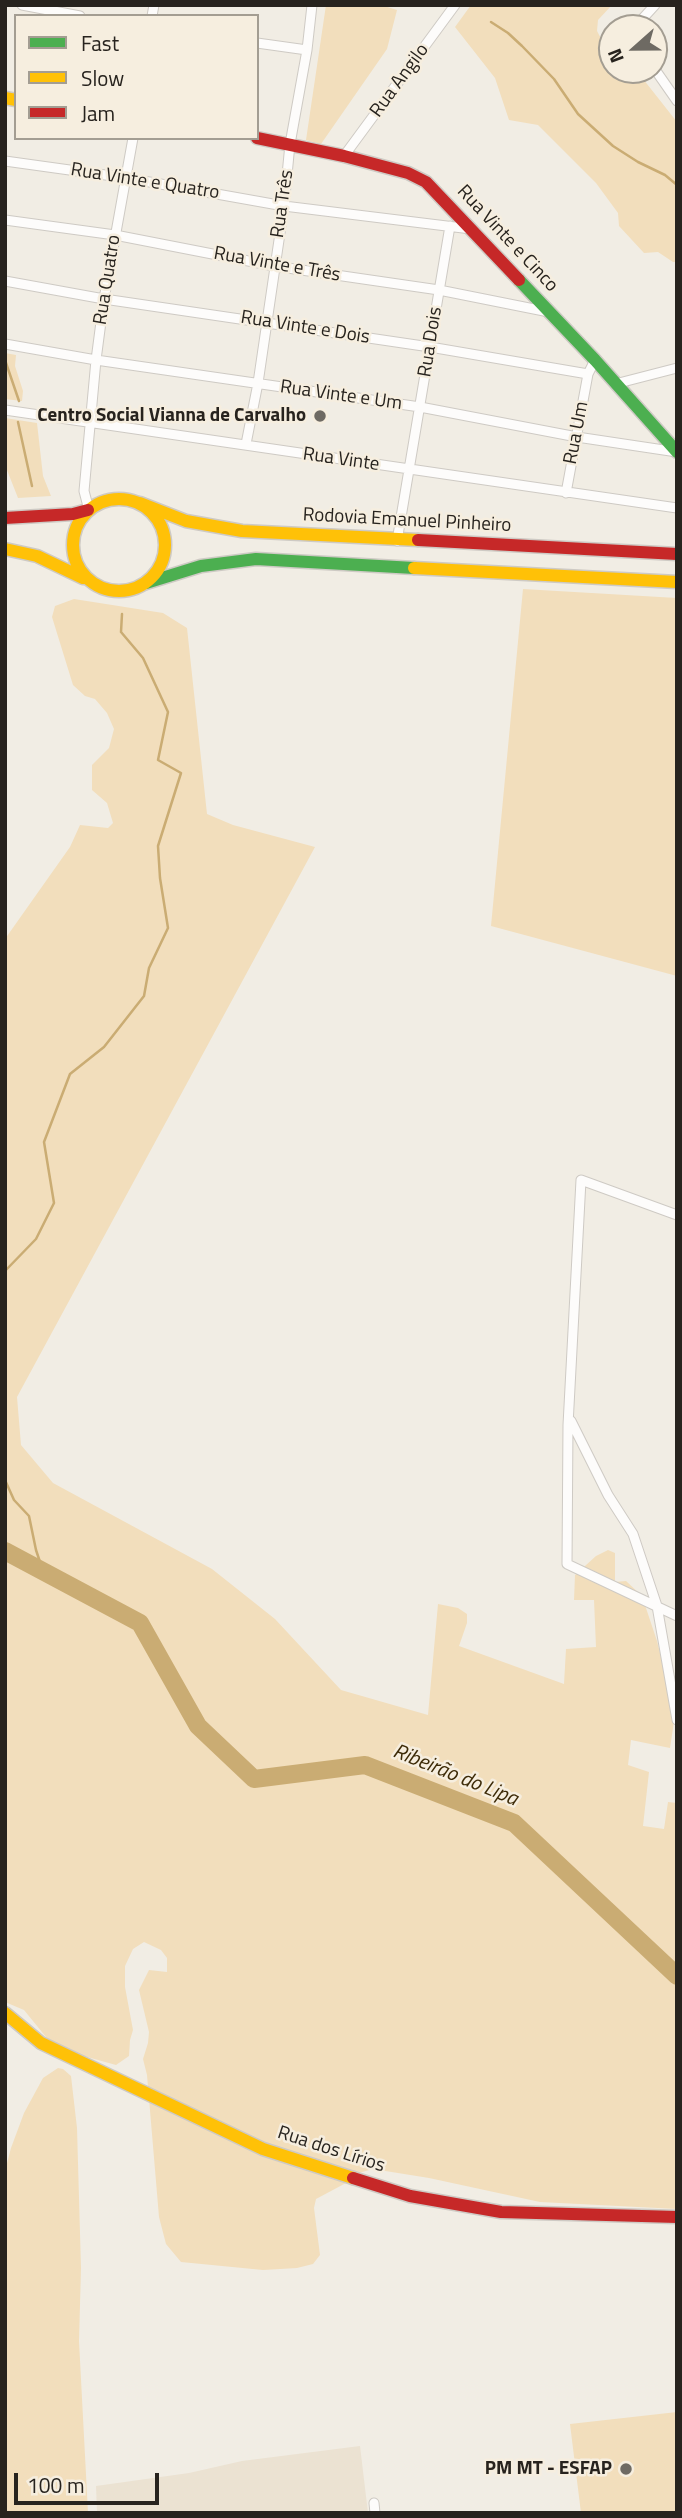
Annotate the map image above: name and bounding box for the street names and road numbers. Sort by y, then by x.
street label: Rua Angilo [366,40,434,122]
street label: Rua Vinte e Quatro [69,159,221,205]
street label: Rua Três [267,168,299,240]
street label: Rua Vinte e Cinco [452,181,562,297]
street label: Rua Quatro [90,233,126,327]
street label: Rua Vinte e Três [212,243,342,287]
street label: Rua Dois [414,305,448,379]
street label: Rua Vinte e Dois [239,307,371,349]
street label: Rua Vinte e Um [278,376,404,416]
street label: Rua Um [560,400,594,466]
street label: Rua Vinte [301,443,381,477]
street label: Rodovia Emanuel Pinheiro [302,504,512,538]
street label: Rua dos Lírios [275,2122,387,2178]

